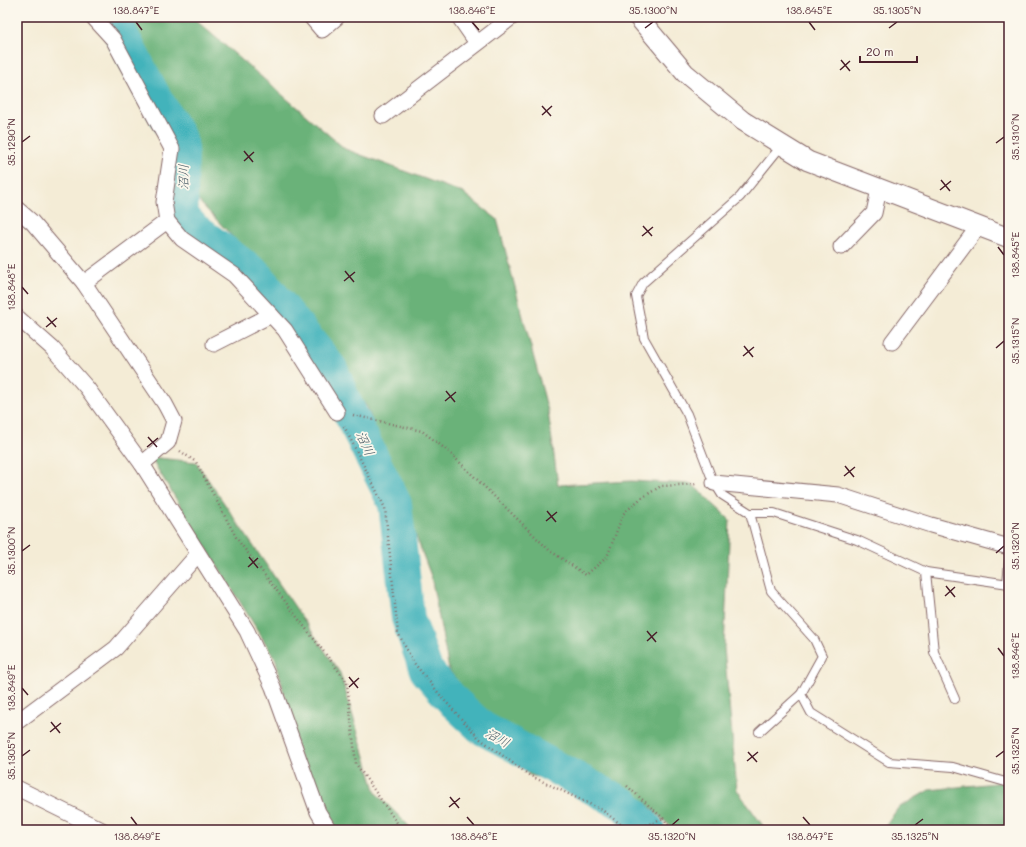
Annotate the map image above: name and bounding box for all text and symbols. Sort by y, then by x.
text: 138.847°E [113,3,159,17]
text: 138.846°E [449,3,496,17]
text: 35.1300°N [629,3,677,17]
text: 138.845°E [786,3,833,17]
text: 35.1305°N [873,3,921,17]
scale bar [860,38,917,64]
text: 20 m [866,43,894,59]
text: 35.1310°N [1008,114,1022,160]
text: 35.1290°N [4,118,18,166]
water label: 沼川 [174,164,191,190]
text: 138.845°E [1008,231,1022,278]
text: 138.848°E [4,263,18,310]
text: 35.1315°N [1008,318,1022,364]
water label: 沼川 [353,428,379,458]
text: 35.1320°N [1008,522,1022,570]
text: 35.1300°N [4,527,18,575]
text: 138.846°E [1008,632,1022,679]
text: 138.849°E [4,664,18,711]
water label: 沼川 [483,723,513,751]
text: 35.1325°N [1008,727,1022,775]
text: 35.1305°N [4,732,18,780]
text: 138.849°E [114,829,161,843]
text: 138.848°E [451,829,498,843]
text: 35.1320°N [648,829,696,843]
text: 138.847°E [787,829,833,843]
text: 35.1325°N [891,829,939,843]

